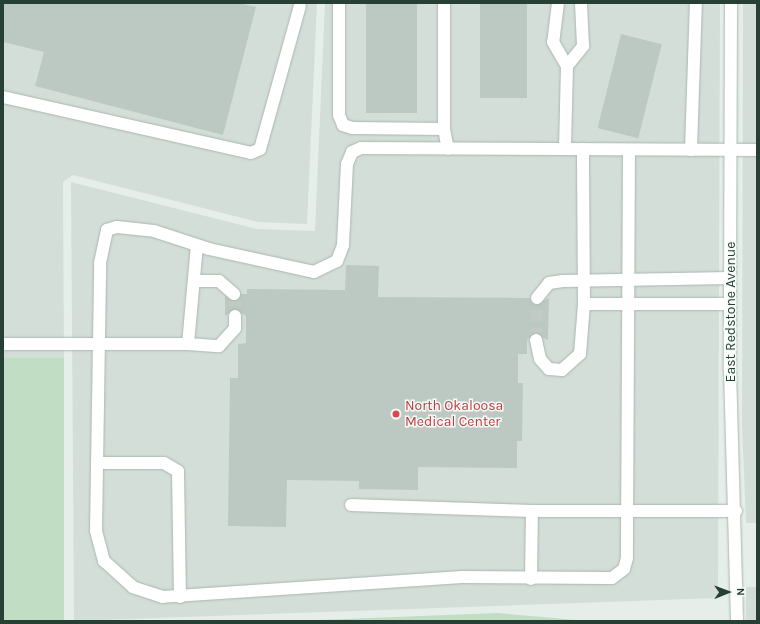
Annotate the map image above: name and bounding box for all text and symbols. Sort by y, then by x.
street label: East Redstone Avenue [723,242,739,382]
place label: North Okaloosa Medical Center [405,398,503,430]
marker: North Okaloosa Medical Center [390,408,402,420]
north arrow [708,572,748,612]
text: N [734,588,747,596]

